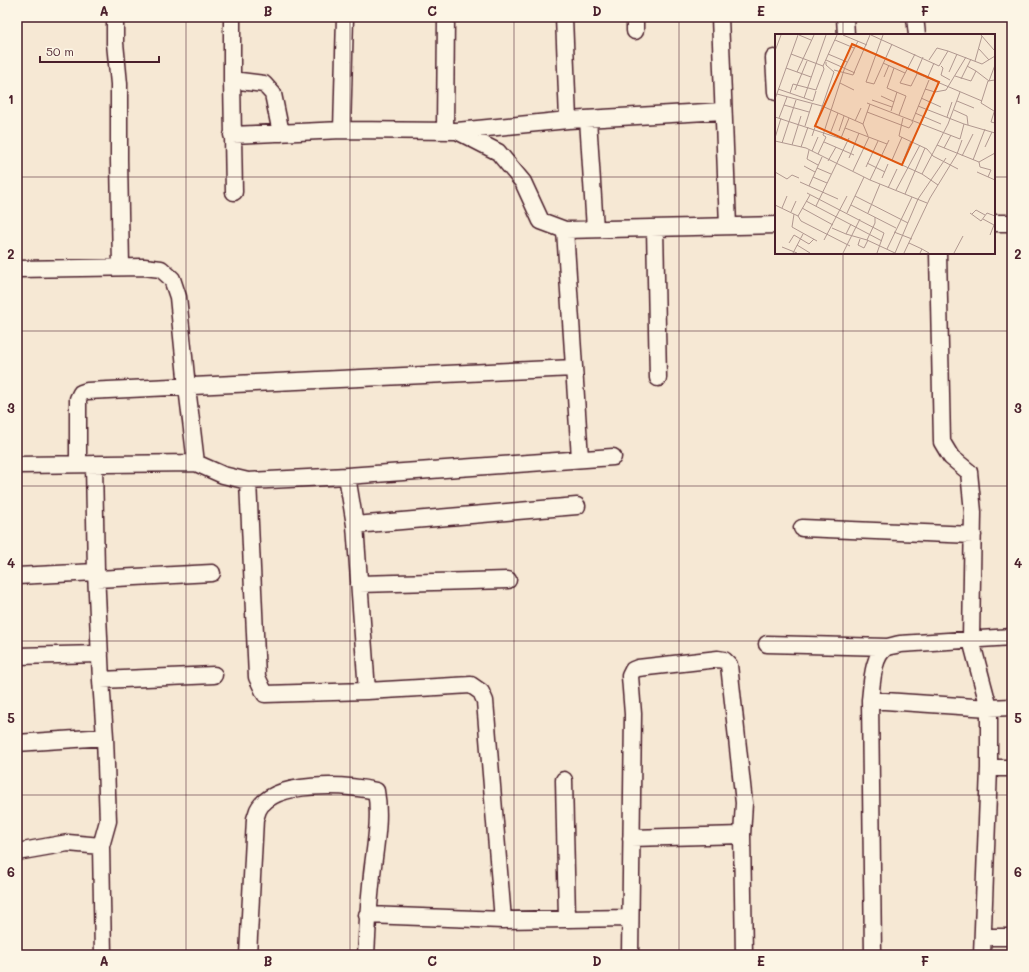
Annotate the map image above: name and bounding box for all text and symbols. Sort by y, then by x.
text: A [99,2,109,19]
text: B [264,2,273,19]
text: C [427,2,437,19]
text: D [592,2,602,19]
text: E [757,2,765,19]
text: F [921,2,929,19]
inset map [775,34,995,254]
scale bar [40,38,159,64]
text: 50 m [46,43,74,59]
text: 1 [8,90,14,107]
text: 1 [1015,90,1021,107]
text: 2 [7,245,15,262]
text: 2 [1014,245,1022,262]
text: 3 [7,399,15,416]
text: 3 [1014,399,1022,416]
text: 4 [7,554,15,571]
text: 4 [1014,554,1022,571]
text: 5 [7,709,15,726]
text: 5 [1014,709,1022,726]
text: 6 [7,863,15,880]
text: 6 [1014,863,1022,880]
text: A [99,952,109,969]
text: B [264,952,273,969]
text: C [427,952,437,969]
text: D [592,952,602,969]
text: E [757,952,765,969]
text: F [921,952,929,969]

